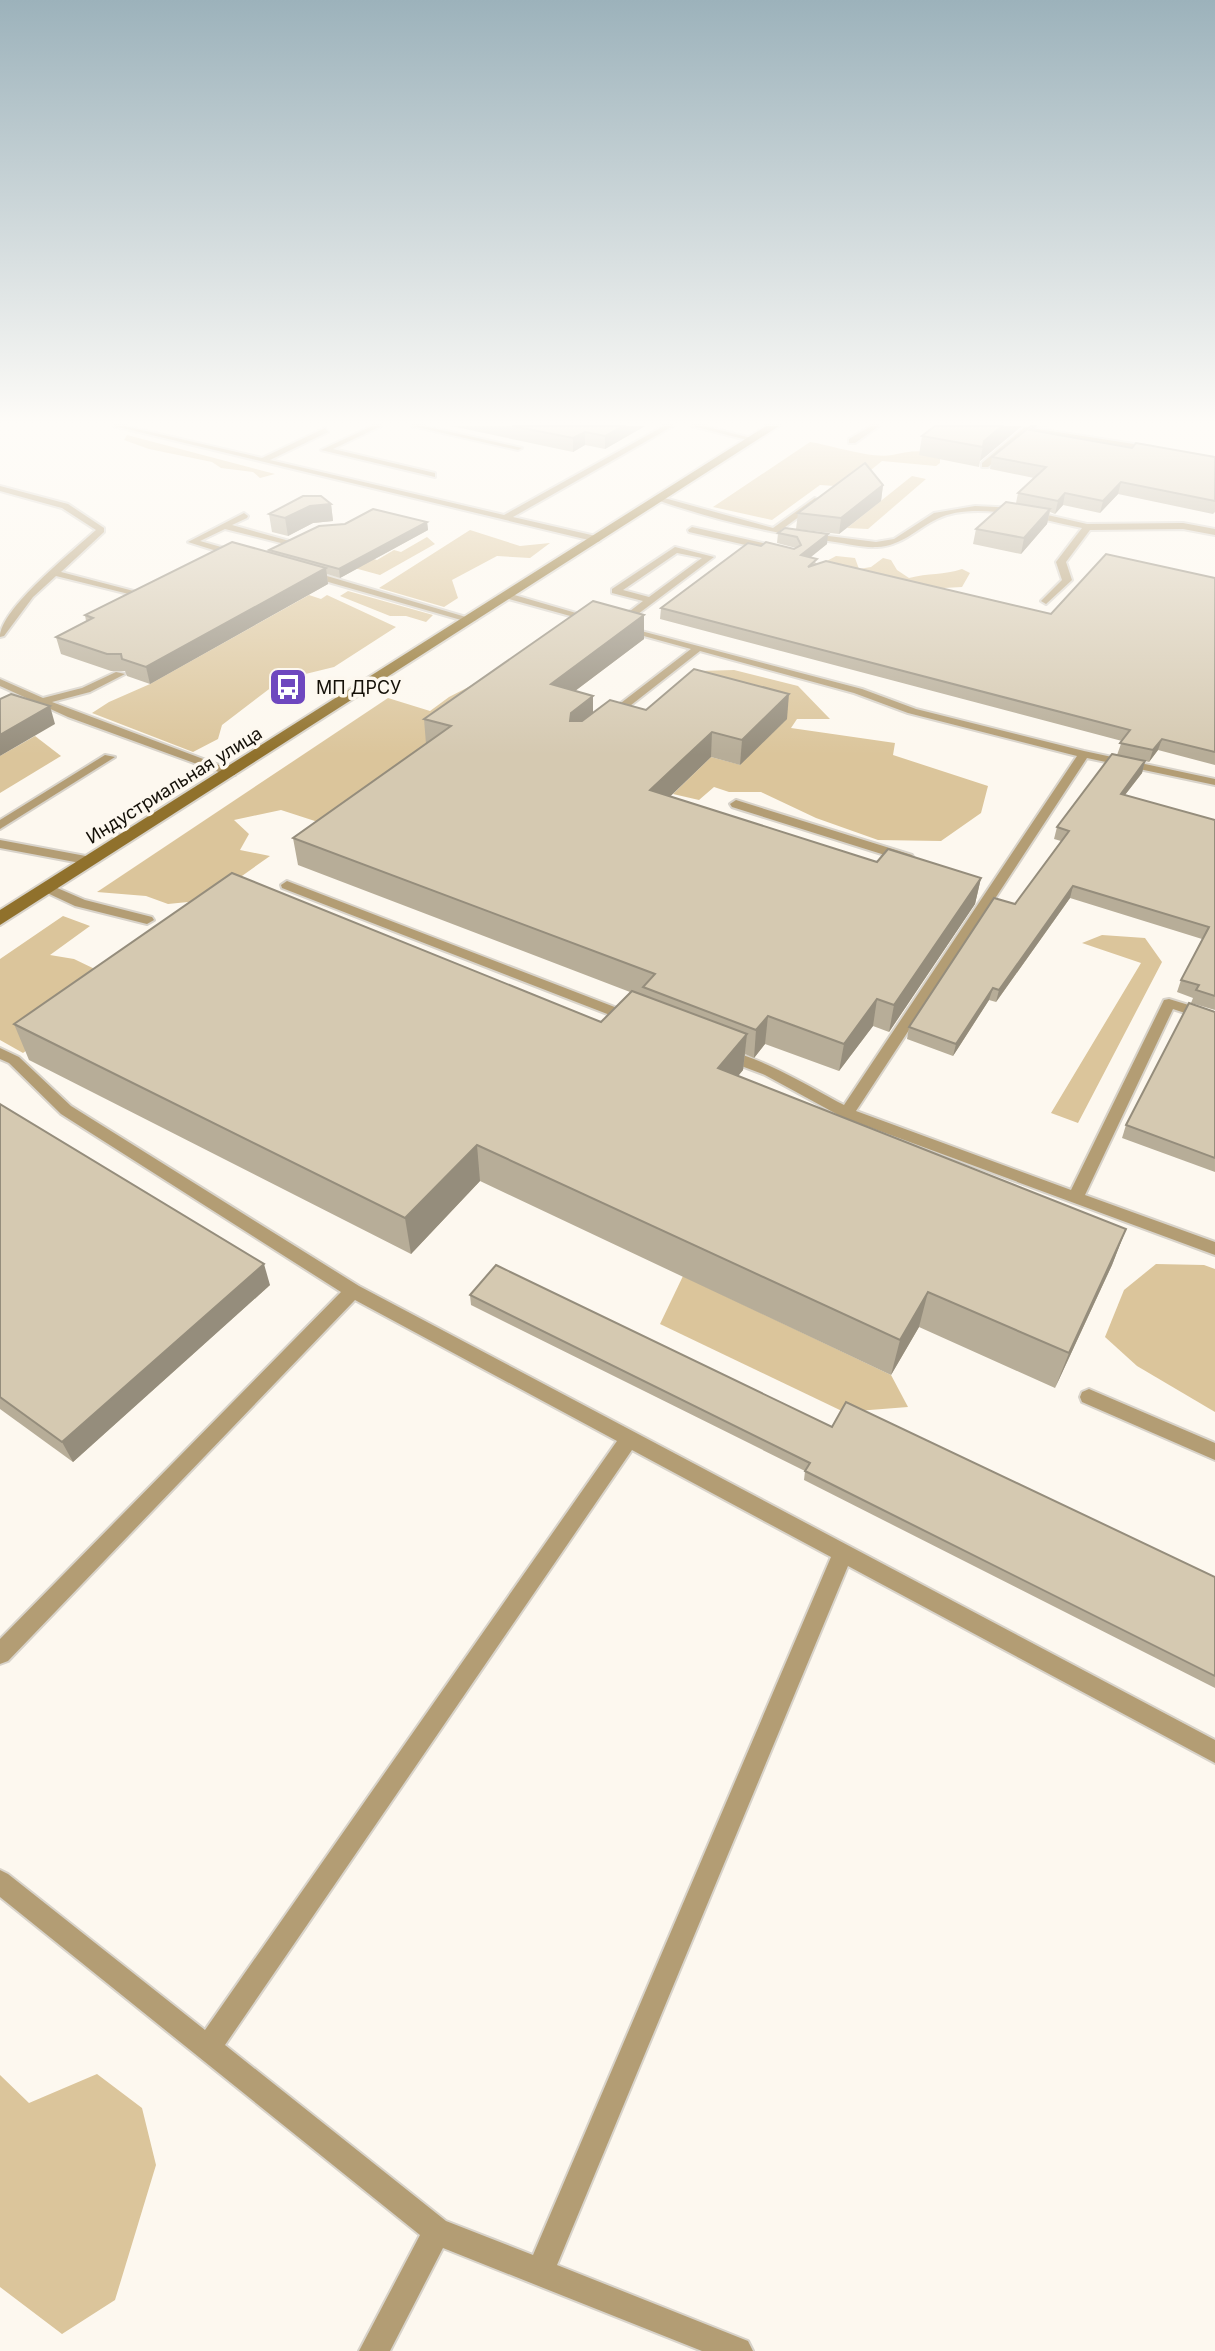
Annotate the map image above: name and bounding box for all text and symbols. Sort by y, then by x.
bus stop icon: МП ДРСУ [267,666,309,708]
place label: МП ДРСУ [316,677,401,698]
street label: Индустриальная улица [82,722,266,848]

